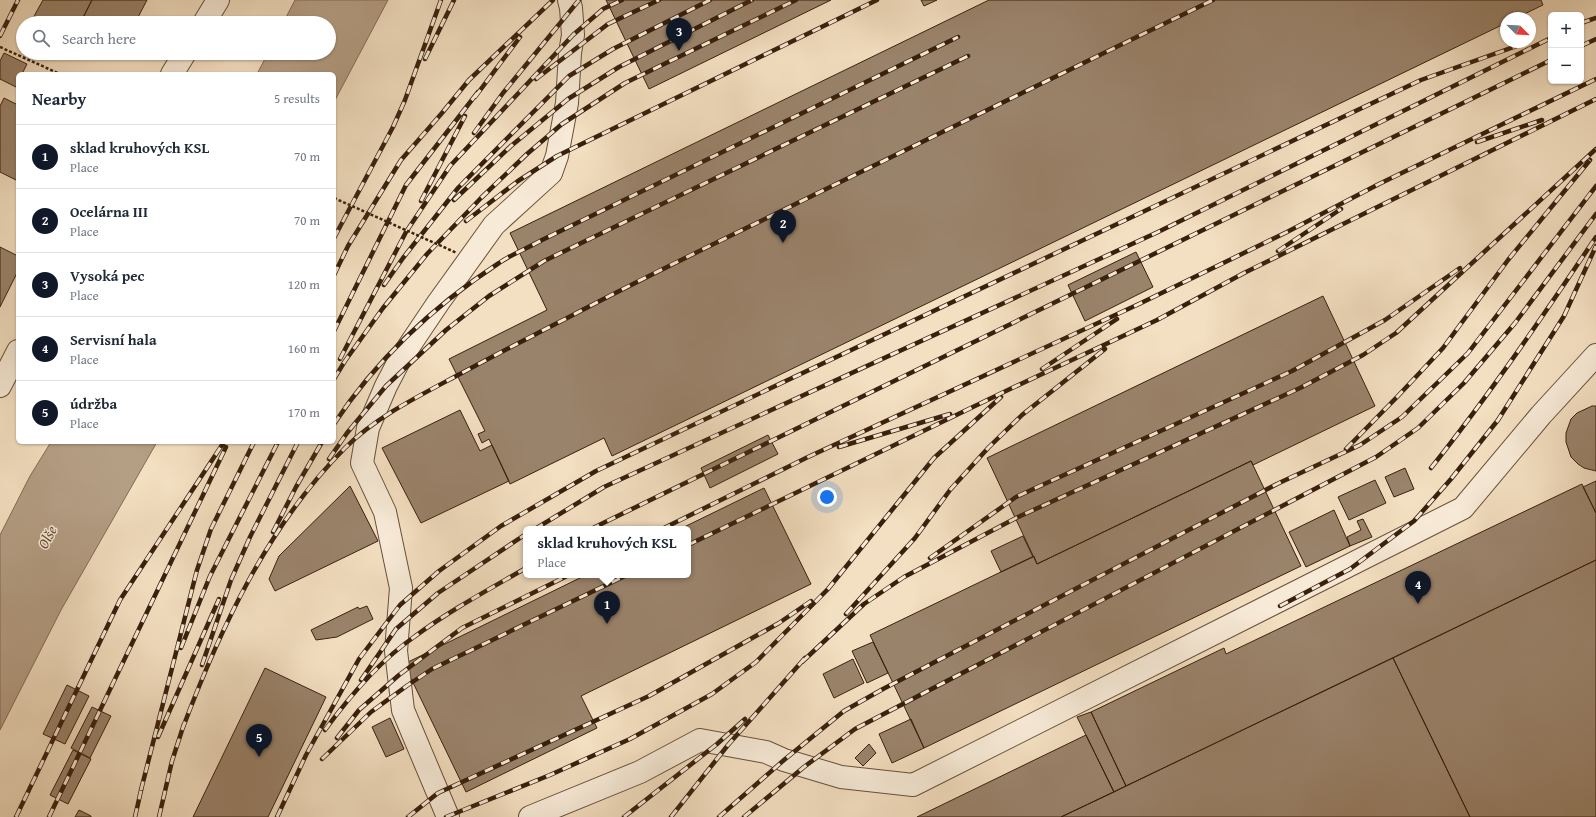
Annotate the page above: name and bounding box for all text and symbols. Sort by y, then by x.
north arrow [1500,12,1536,48]
map controls [1548,12,1584,84]
button: + [1548,12,1584,48]
search box [16,16,336,60]
pin: 3 [666,18,692,51]
icon: search [30,27,52,49]
text: Search here [62,28,136,49]
button: − [1548,48,1584,84]
text: Nearby [32,86,86,111]
text: 5 results [274,89,320,108]
text: sklad kruhových KSL [70,137,209,158]
text: 1 [42,147,48,166]
text: 70 m [294,147,320,166]
text: Place [70,158,99,177]
text: Ocelárna III [70,201,148,222]
pin: 2 [770,210,796,243]
text: 2 [42,211,48,230]
text: 70 m [294,211,320,230]
text: Place [70,222,99,241]
text: Vysoká pec [70,265,145,286]
text: 3 [42,275,48,294]
text: 120 m [288,275,320,294]
text: Place [70,286,99,305]
text: Servisní hala [70,329,157,350]
text: 4 [42,339,48,358]
text: 160 m [288,339,320,358]
text: Place [70,350,99,369]
text: údržba [70,393,117,414]
text: 5 [42,403,48,422]
text: 170 m [288,403,320,422]
text: Place [70,414,99,433]
your location [817,487,837,507]
water label: Olše [32,522,62,552]
popup [523,526,691,578]
text: sklad kruhových KSL [537,532,677,553]
text: Place [537,553,566,572]
pin: 4 [1405,571,1431,604]
pin: 1 [594,591,620,624]
pin: 5 [246,724,272,757]

